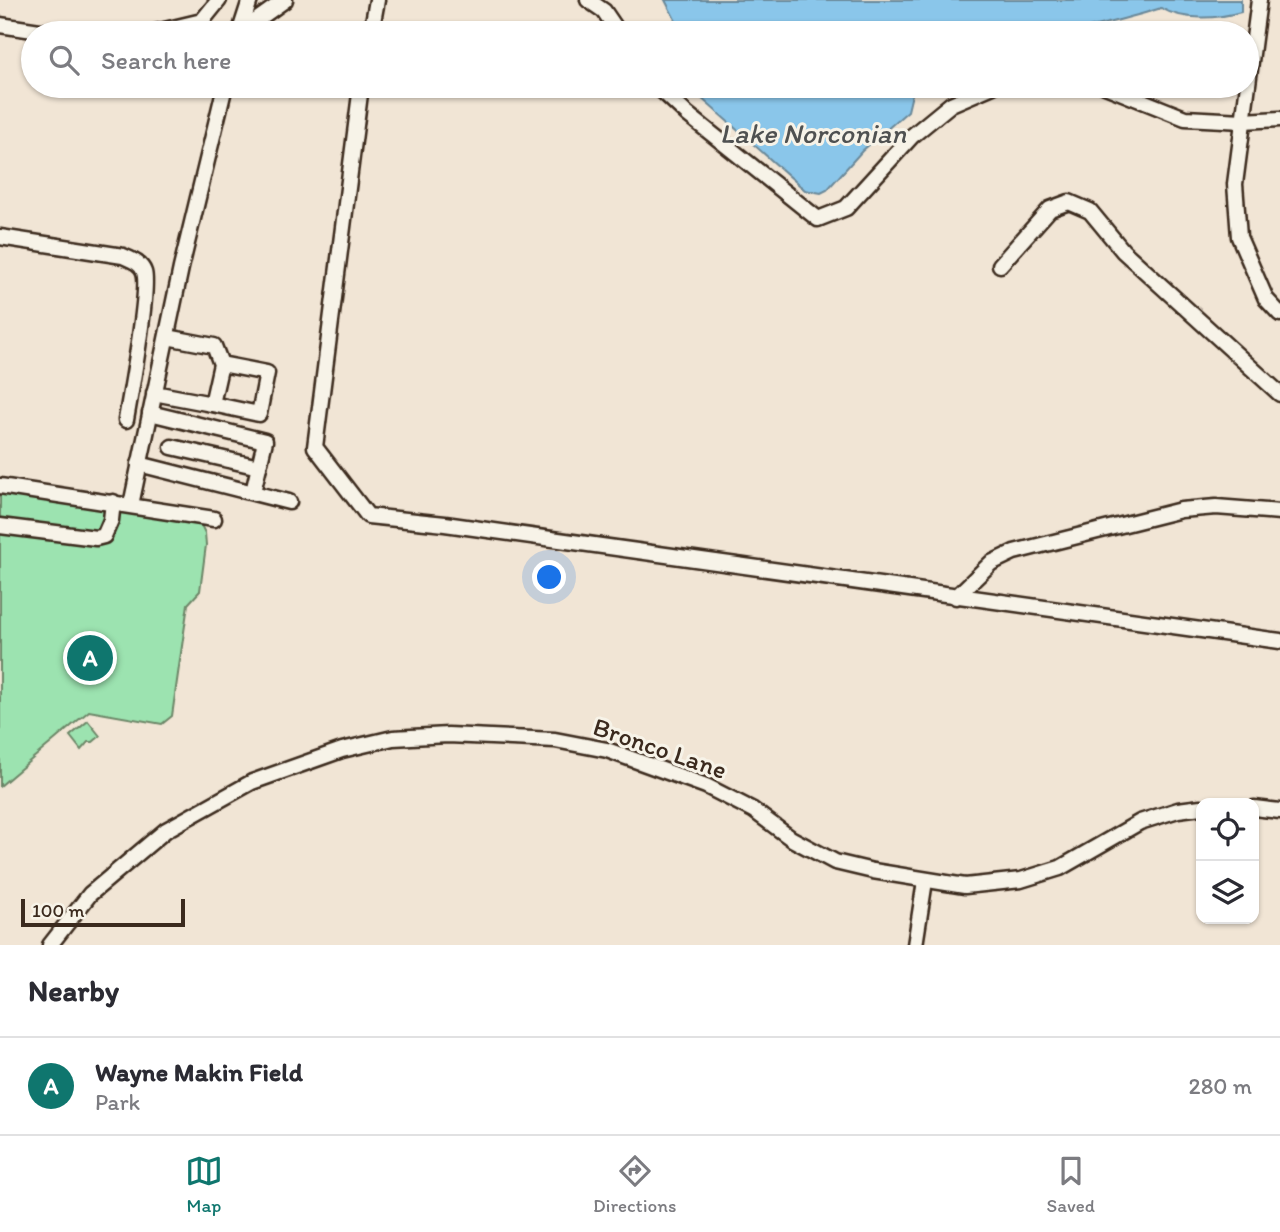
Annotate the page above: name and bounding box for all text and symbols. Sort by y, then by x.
search box [21,21,1259,98]
icon: search [45,41,83,79]
text: Search here [101,44,231,76]
water label: Lake Norconian [720,116,906,150]
your location [532,560,566,594]
pin: A [67,632,113,684]
street label: Bronco Lane [589,710,731,786]
map controls [1196,798,1259,924]
button: locate [1196,798,1259,861]
button: layers [1196,861,1259,924]
scale bar [21,896,186,928]
text: 100 m [32,899,84,922]
text: Nearby [28,972,119,1009]
text: Wayne Makin Field [95,1056,303,1088]
text: A [44,1072,58,1100]
text: 280 m [1189,1072,1252,1100]
text: Park [95,1088,140,1116]
tab: Map [185,1152,223,1217]
tab: Directions [593,1152,677,1217]
tab: Saved [1047,1152,1095,1217]

